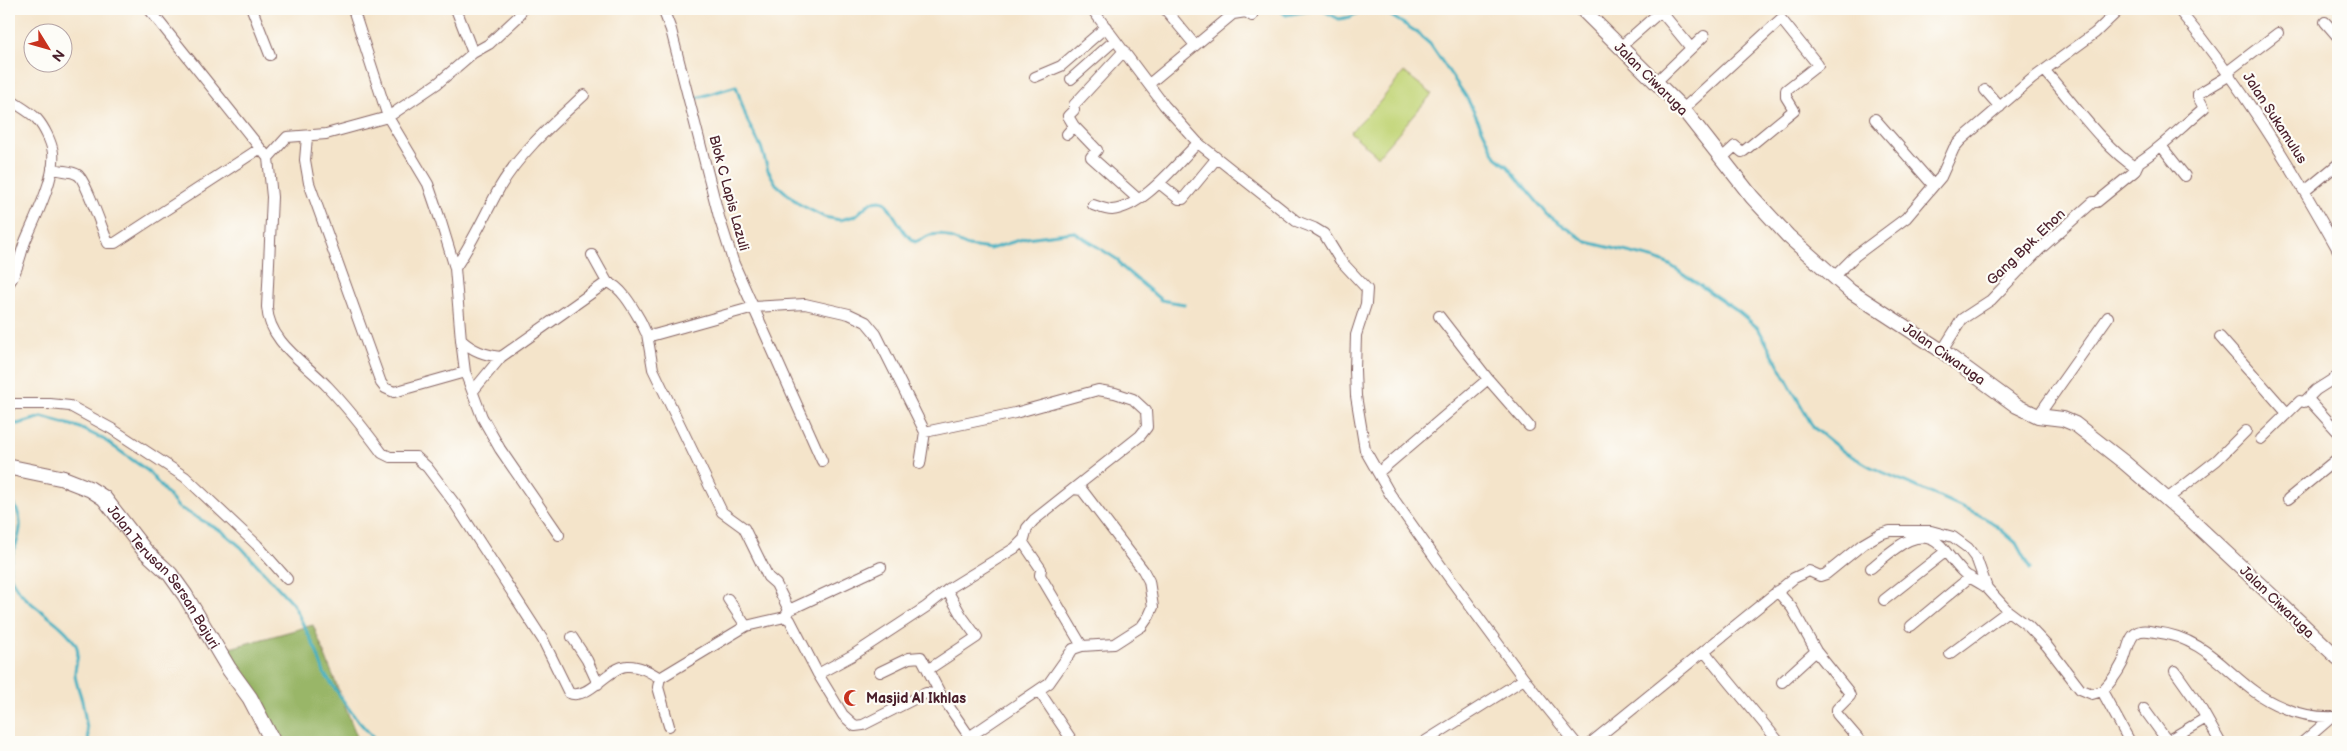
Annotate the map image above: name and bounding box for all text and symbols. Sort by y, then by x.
north arrow [22,22,72,72]
street label: Jalan Ciwaruga [1611,39,1691,119]
text: N [48,46,68,65]
street label: Jalan Sukamulus [2239,69,2311,167]
street label: Blok C Lapis Lazuli [705,133,753,253]
street label: Gang Bpk. Ehon [1983,205,2069,289]
street label: Jalan Ciwaruga [1899,319,1989,389]
street label: Jalan Terusan Sersan Bajuri [104,501,223,652]
street label: Jalan Ciwaruga [2236,562,2318,642]
mosque icon: Masjid Al Ikhlas [842,688,862,708]
place label: Masjid Al Ikhlas [866,690,966,707]

